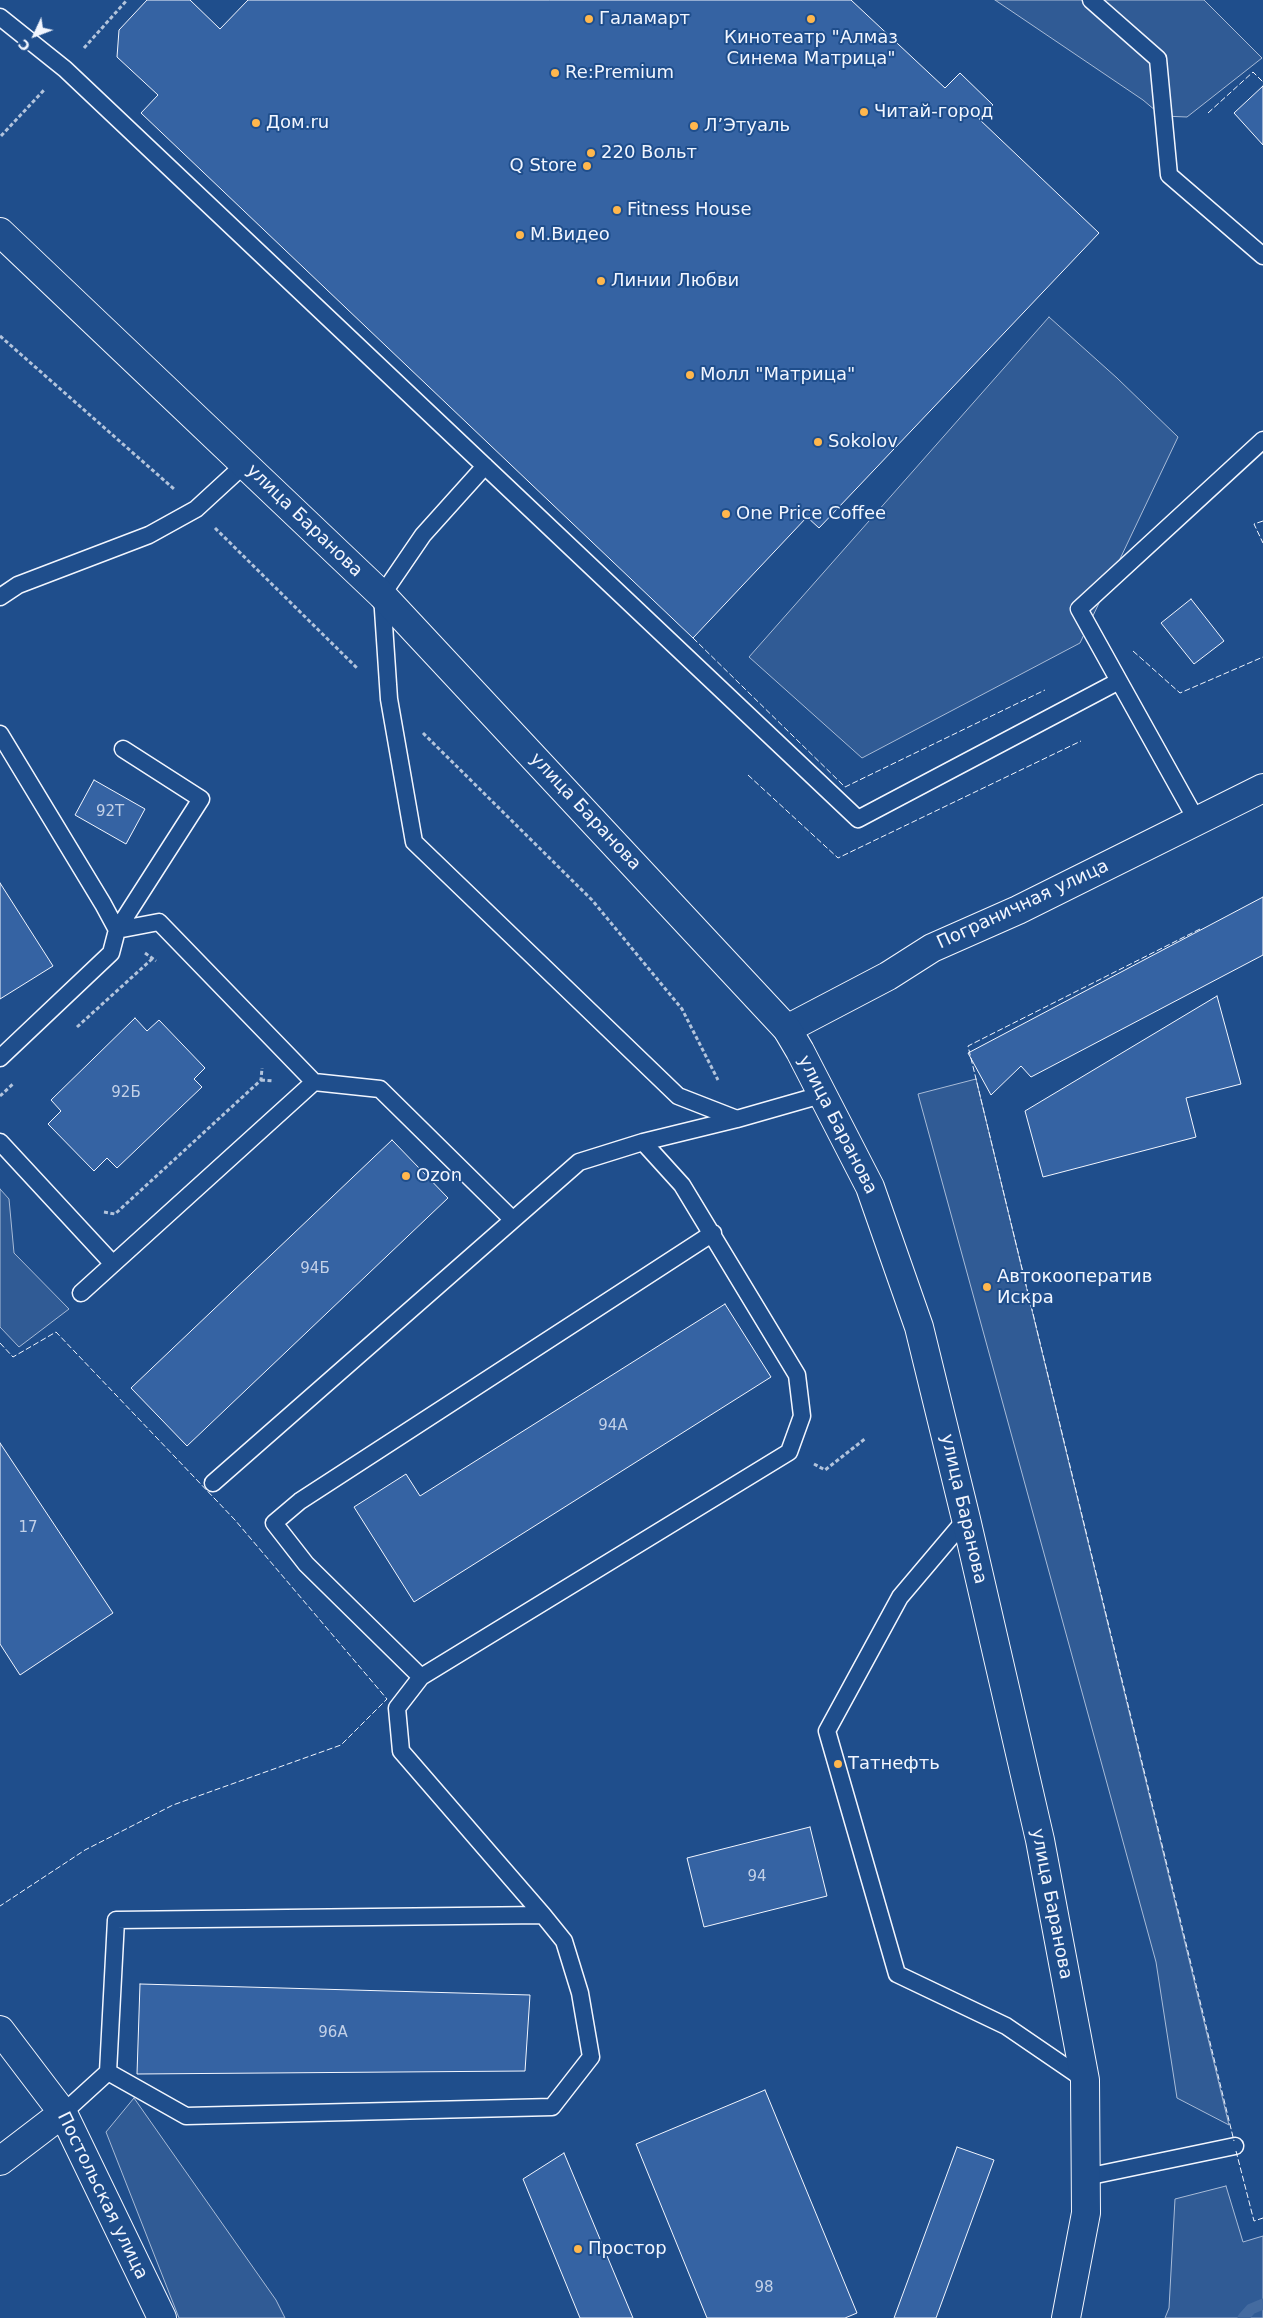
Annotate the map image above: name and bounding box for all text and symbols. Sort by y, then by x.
place label: Галамарт [599,8,690,30]
north arrow [10,10,60,60]
marker: Галамарт [583,13,595,25]
marker: Кинотеатр "Алмаз Синема Матрица" [805,13,817,25]
place label: Кинотеатр "Алмаз Синема Матрица" [724,27,898,70]
text: С [15,36,33,54]
place label: Re:Premium [565,62,674,84]
marker: Re:Premium [549,67,561,79]
place label: Читай-город [874,101,993,123]
marker: Читай-город [858,106,870,118]
place label: Дом.ru [266,112,329,134]
place label: Л’Этуаль [704,115,790,137]
marker: Дом.ru [250,117,262,129]
marker: Л’Этуаль [688,120,700,132]
place label: 220 Вольт [601,142,697,164]
marker: 220 Вольт [585,147,597,159]
place label: Q Store [510,155,577,177]
marker: Q Store [581,160,593,172]
place label: Fitness House [627,199,751,221]
marker: Fitness House [611,204,623,216]
place label: М.Видео [530,224,610,246]
marker: М.Видео [514,229,526,241]
place label: Линии Любви [611,270,739,292]
marker: Линии Любви [595,275,607,287]
place label: Молл "Матрица" [700,364,855,386]
marker: Молл "Матрица" [684,369,696,381]
place label: Sokolov [828,431,898,453]
marker: Sokolov [812,436,824,448]
street label: улица Баранова [241,460,367,582]
place label: One Price Coffee [736,503,886,525]
marker: One Price Coffee [720,508,732,520]
street label: улица Баранова [525,749,645,875]
house number: 92Т [96,803,124,821]
street label: Пограничная улица [934,856,1112,954]
street label: улица Баранова [793,1052,881,1198]
house number: 92Б [111,1084,141,1102]
place label: Ozon [416,1165,462,1187]
marker: Ozon [400,1170,412,1182]
house number: 94Б [300,1260,330,1278]
place label: Автокооператив Искра [997,1266,1152,1308]
marker: Автокооператив Искра [981,1281,993,1293]
house number: 94А [598,1417,628,1435]
street label: улица Баранова [935,1432,991,1586]
house number: 17 [18,1519,38,1537]
place label: Татнефть [848,1753,940,1775]
marker: Татнефть [832,1758,844,1770]
street label: улица Баранова [1026,1827,1076,1981]
house number: 94 [747,1868,767,1886]
house number: 96А [318,2024,348,2042]
street label: Постольская улица [52,2109,152,2283]
place label: Простор [588,2238,667,2260]
marker: Простор [572,2243,584,2255]
house number: 98 [754,2279,774,2297]

